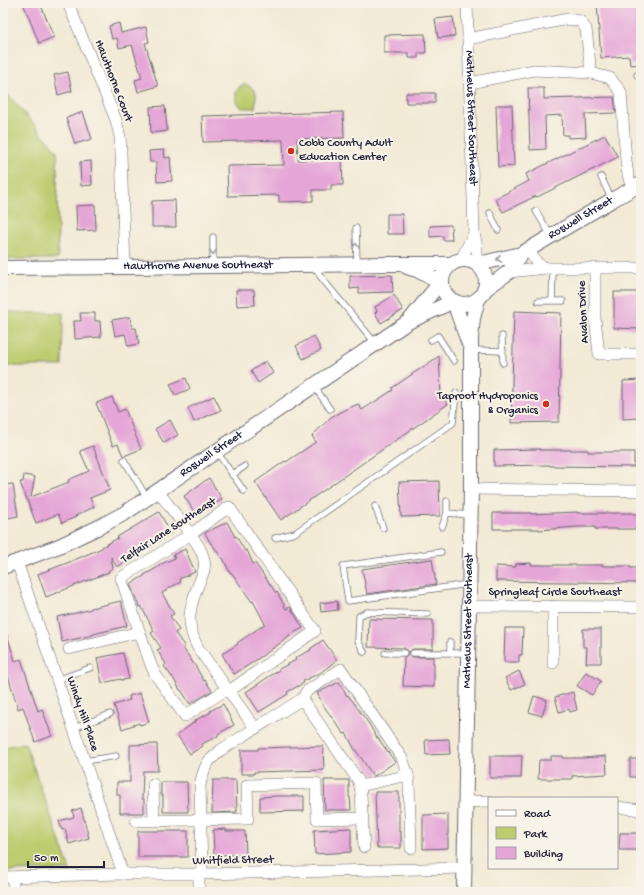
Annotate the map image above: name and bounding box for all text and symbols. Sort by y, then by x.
street label: Hawthorne Court [91,38,135,125]
street label: Mathews Street Southeast [461,50,480,187]
place label: Cobb County Adult Education Center [299,137,393,165]
marker: Cobb County Adult Education Center [286,146,296,156]
street label: Roswell Street [546,193,617,243]
one-way arrow [352,243,360,249]
one-way arrow [209,249,217,255]
one-way arrow [496,255,503,263]
street label: Hawthorne Avenue Southeast [123,258,274,274]
street label: Avalon Drive [575,280,593,344]
place label: Taproot Hydroponics & Organics [436,390,539,418]
marker: Taproot Hydroponics & Organics [541,399,551,409]
street label: Roswell Street [177,428,246,481]
street label: Telfair Lane Southeast [118,495,220,567]
street label: Mathews Street Southeast [461,552,477,689]
street label: Springleaf Circle Southeast [489,586,623,600]
street label: Windy Hill Place [63,675,102,754]
legend [488,797,618,869]
text: Road [524,808,551,822]
text: Park [523,828,549,842]
scale bar [28,843,104,869]
text: Building [523,848,563,862]
text: 50 m [34,852,59,866]
street label: Whitfield Street [192,853,275,869]

